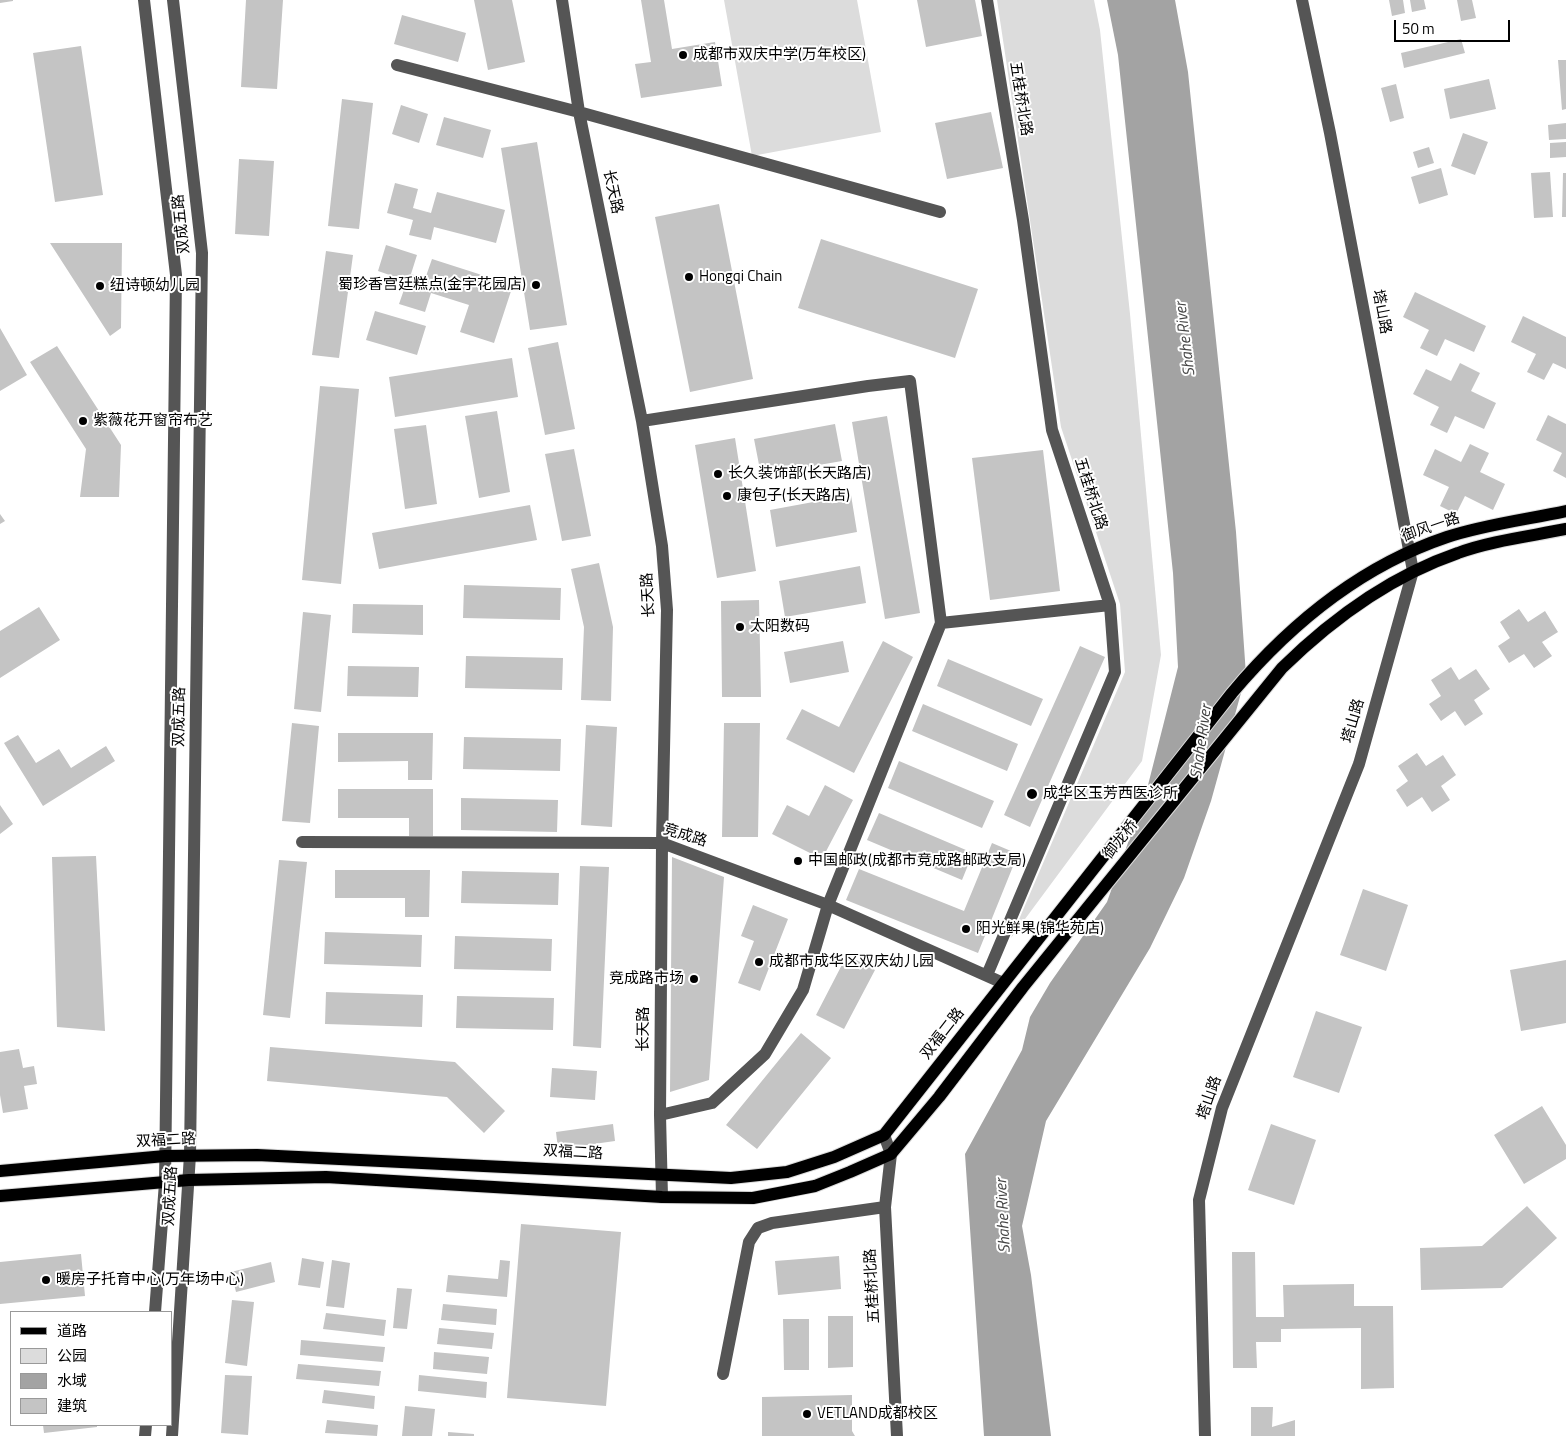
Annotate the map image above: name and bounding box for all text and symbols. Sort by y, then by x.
scale bar [1396,10,1512,42]
text: 50 m [1402,17,1435,40]
place label: 成都市双庆中学(万年校区) [693,46,866,64]
marker: 成都市双庆中学(万年校区) [677,49,689,61]
street label: 五桂桥北路 [1005,61,1035,137]
street label: 长天路 [599,168,625,216]
street label: 双成五路 [170,193,194,255]
place label: Hongqi Chain [699,268,782,286]
marker: Hongqi Chain [683,271,695,283]
place label: 蜀珍香宫廷糕点(金宇花园店) [338,276,526,294]
place label: 纽诗顿幼儿园 [110,277,200,295]
marker: 蜀珍香宫廷糕点(金宇花园店) [530,279,542,291]
marker: 纽诗顿幼儿园 [94,280,106,292]
street label: 塔山路 [1368,288,1394,336]
water label: Shahe River [1172,301,1200,377]
place label: 紫薇花开窗帘布艺 [93,412,213,430]
marker: 紫薇花开窗帘布艺 [77,415,89,427]
street label: 五桂桥北路 [1070,456,1110,532]
place label: 长久装饰部(长天路店) [728,465,871,483]
marker: 长久装饰部(长天路店) [712,468,724,480]
place label: 康包子(长天路店) [737,487,850,505]
marker: 康包子(长天路店) [721,490,733,502]
street label: 御风一路 [1400,510,1462,546]
street label: 长天路 [639,572,659,618]
place label: 太阳数码 [750,618,810,636]
marker: 太阳数码 [734,621,746,633]
street label: 双成五路 [170,687,190,747]
street label: 塔山路 [1339,697,1369,745]
water label: Shahe River [1187,704,1217,780]
place label: 成华区玉芳西医诊所 [1043,785,1178,803]
marker: 成华区玉芳西医诊所 [1025,787,1039,801]
street label: 御龙桥 [1100,817,1142,863]
street label: 竞成路 [661,821,709,851]
place label: 中国邮政(成都市竞成路邮政支局) [808,852,1026,870]
marker: 中国邮政(成都市竞成路邮政支局) [792,855,804,867]
place label: 阳光鲜果(锦华苑店) [976,920,1104,938]
marker: 阳光鲜果(锦华苑店) [960,923,972,935]
place label: 成都市成华区双庆幼儿园 [769,953,934,971]
marker: 成都市成华区双庆幼儿园 [753,956,765,968]
place label: 竞成路市场 [609,970,684,988]
marker: 竞成路市场 [688,973,700,985]
street label: 双福二路 [917,1005,969,1063]
street label: 长天路 [635,1007,653,1051]
street label: 塔山路 [1194,1074,1226,1122]
street label: 双福二路 [136,1130,196,1152]
street label: 双福二路 [543,1142,603,1164]
street label: 双成五路 [160,1166,182,1226]
water label: Shahe River [992,1178,1016,1254]
street label: 五桂桥北路 [862,1248,884,1324]
place label: 暖房子托育中心(万年场中心) [56,1271,244,1289]
marker: 暖房子托育中心(万年场中心) [40,1274,52,1286]
legend [10,1311,172,1426]
text: 道路 [57,1319,87,1342]
text: 公园 [57,1344,87,1367]
text: 水域 [57,1369,87,1392]
text: 建筑 [57,1394,87,1417]
place label: VETLAND成都校区 [817,1405,938,1423]
marker: VETLAND成都校区 [801,1408,813,1420]

